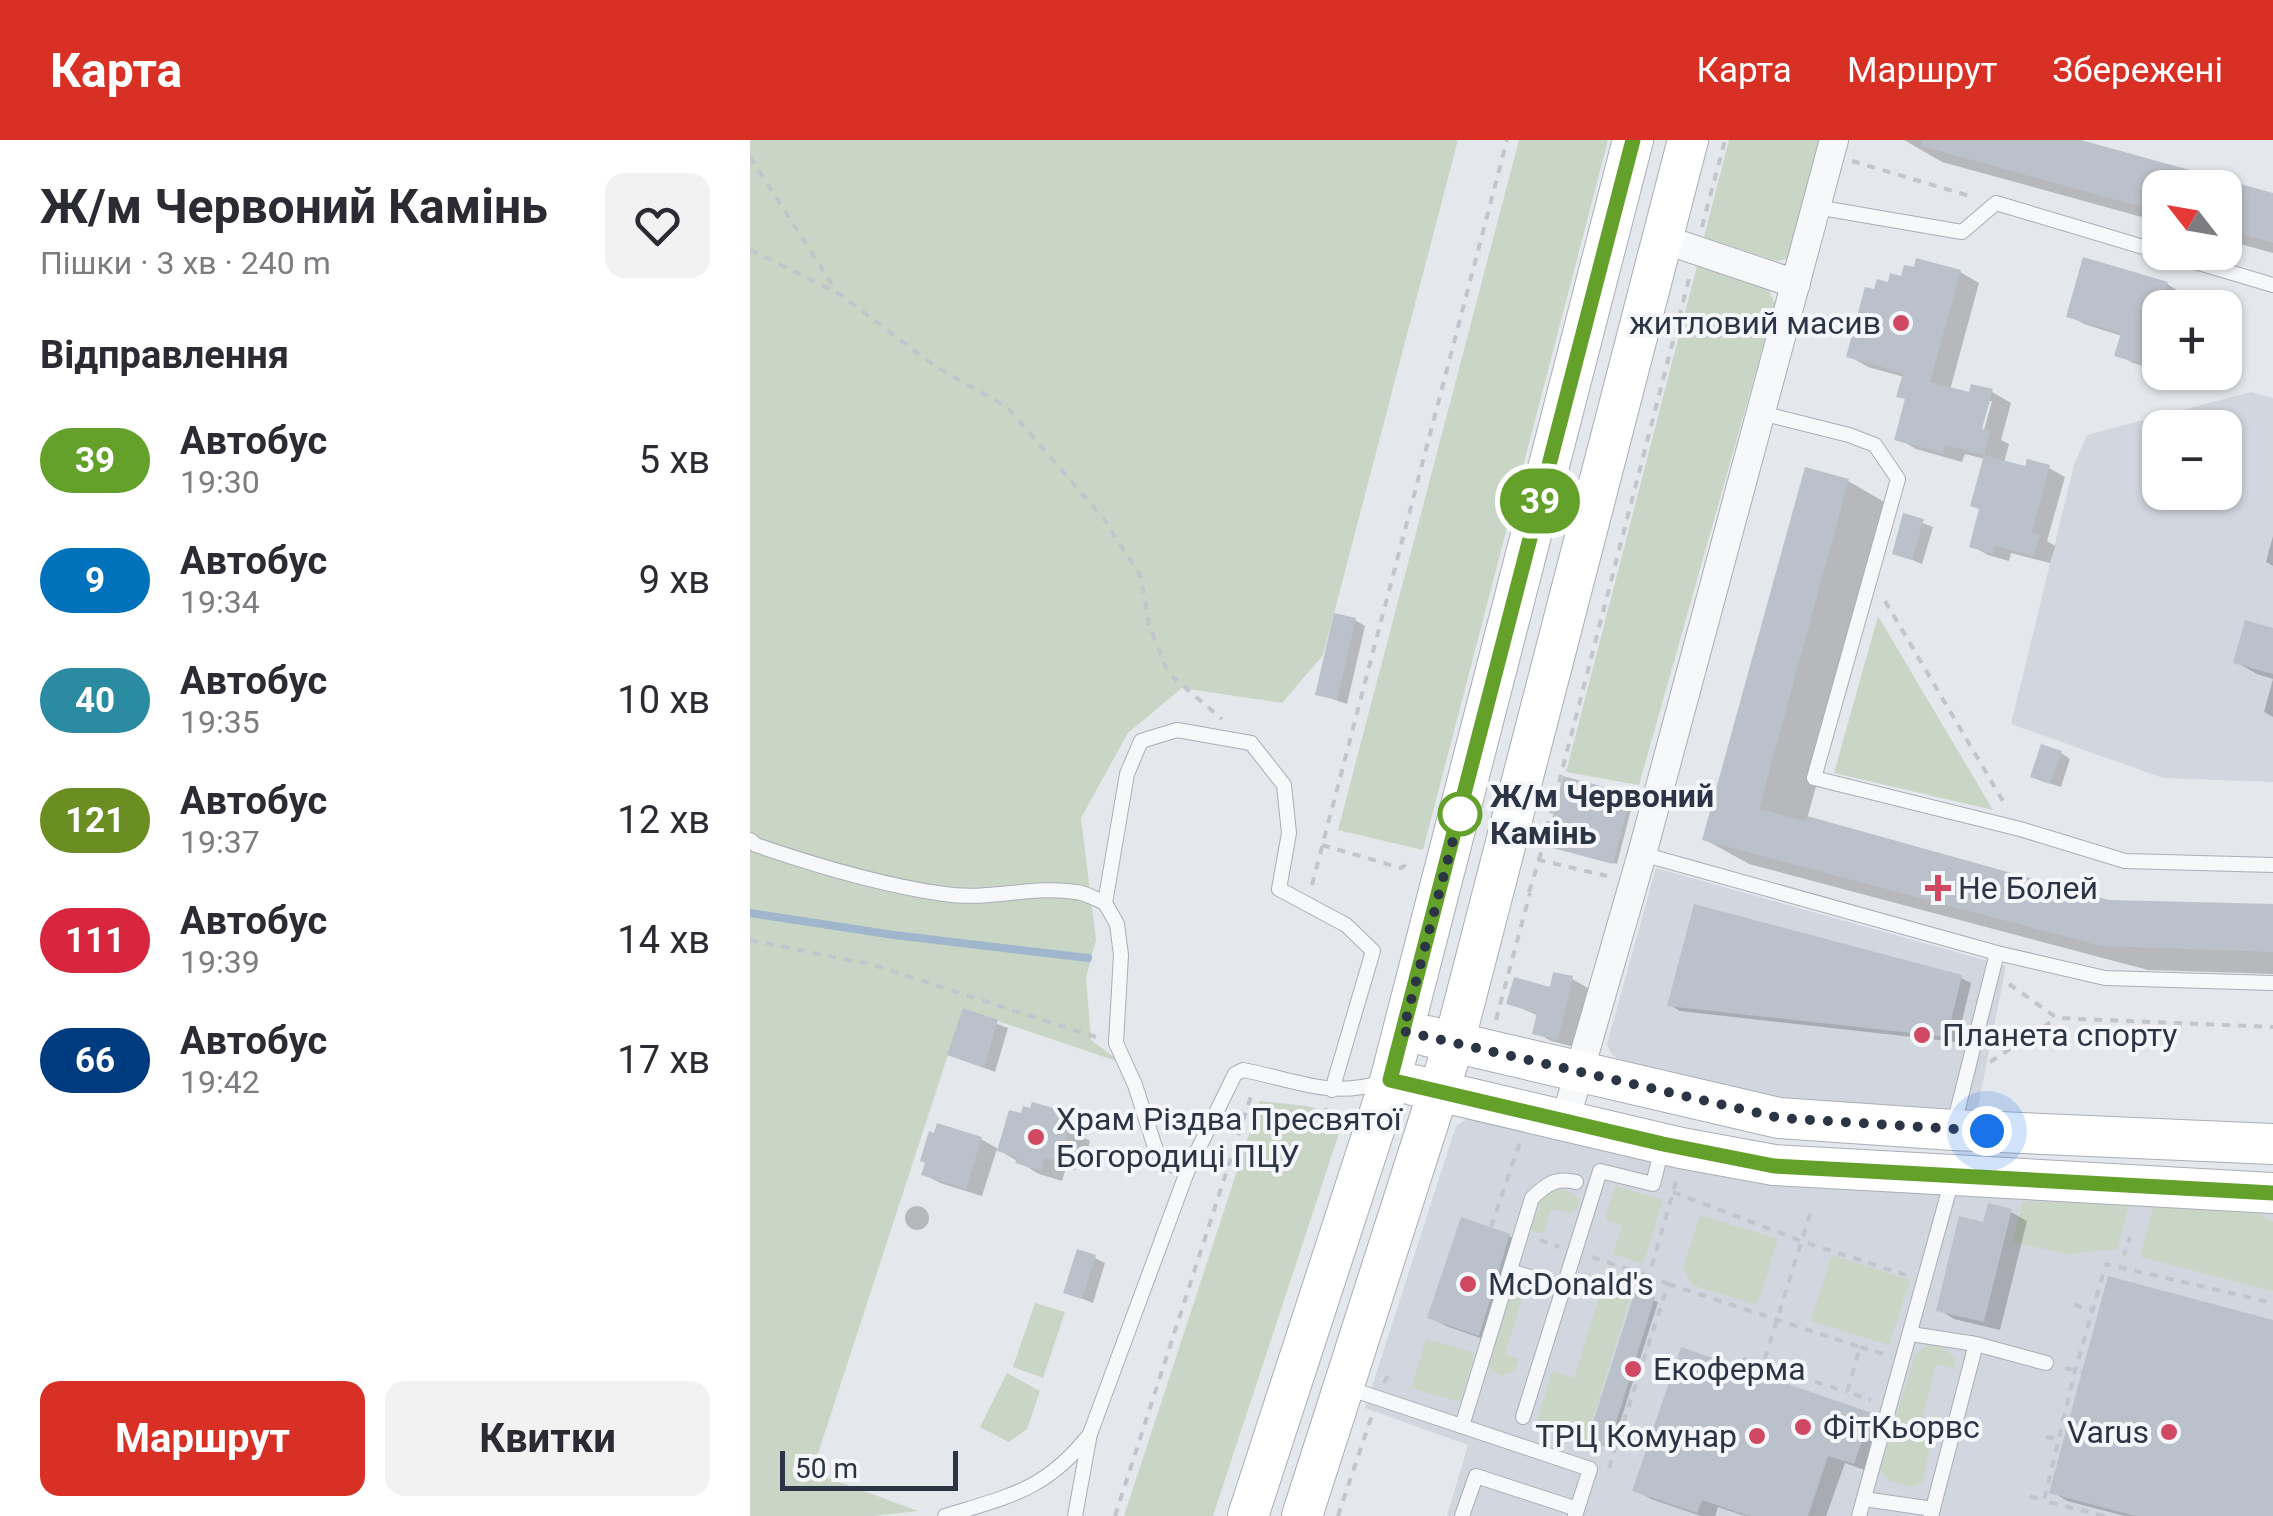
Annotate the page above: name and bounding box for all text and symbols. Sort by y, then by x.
text: Карта [50,42,182,99]
text: Карта [1696,50,1792,91]
text: Маршрут [1847,50,1997,91]
text: Збережені [2052,50,2223,91]
north arrow [2142,170,2242,270]
map controls [2142,170,2242,510]
button: heart [605,173,710,278]
text: Ж/м Червоний Камінь [40,178,548,235]
text: Пішки · 3 хв · 240 m [40,244,331,282]
button: + [2142,290,2242,390]
place label: житловий масив [1629,304,1881,342]
marker: житловий масив [1890,312,1912,334]
text: Відправлення [40,333,289,377]
button: − [2142,410,2242,510]
text: Автобус [180,419,327,463]
text: 5 хв [639,438,710,482]
text: 39 [75,440,115,481]
text: 19:30 [180,463,260,501]
line badge: 39 [1495,468,1585,534]
text: 39 [1520,481,1560,522]
text: Автобус [180,539,327,583]
text: 9 хв [639,558,710,602]
text: 9 [85,560,105,601]
text: 19:34 [180,583,260,621]
text: Автобус [180,659,327,703]
text: 10 хв [617,678,710,722]
text: 40 [75,680,115,721]
text: 19:35 [180,703,260,741]
place label: Ж/м Червоний Камінь [1490,777,1714,852]
text: Автобус [180,779,327,823]
marker: Ж/м Червоний Камінь [1439,793,1481,835]
text: 12 хв [617,798,710,842]
text: 121 [65,800,125,841]
text: 19:37 [180,823,260,861]
place label: Не Болей [1958,869,2098,907]
marker: Не Болей [1927,877,1949,899]
text: Автобус [180,899,327,943]
text: 14 хв [617,918,710,962]
text: 111 [65,920,125,961]
text: 19:39 [180,943,260,981]
place label: Планета спорту [1942,1016,2177,1054]
text: Автобус [180,1019,327,1063]
marker: Планета спорту [1911,1024,1933,1046]
text: 17 хв [617,1038,710,1082]
text: 66 [75,1040,115,1081]
text: 19:42 [180,1063,260,1101]
place label: Храм Різдва Пресвятої Богородиці ПЦУ [1056,1100,1404,1175]
your location [1962,1106,2012,1156]
marker: Храм Різдва Пресвятої Богородиці ПЦУ [1025,1126,1047,1148]
place label: McDonald's [1488,1265,1654,1303]
marker: McDonald's [1457,1273,1479,1295]
place label: Екоферма [1653,1350,1806,1388]
marker: Екоферма [1622,1358,1644,1380]
button: Маршрут [40,1381,365,1496]
button: Квитки [385,1381,710,1496]
place label: ФiтКьорвс [1823,1408,1980,1446]
place label: Varus [2067,1413,2149,1451]
marker: ФiтКьорвс [1792,1416,1814,1438]
place label: ТРЦ Комунар [1535,1417,1737,1455]
marker: Varus [2158,1421,2180,1443]
marker: ТРЦ Комунар [1746,1425,1768,1447]
scale bar [780,1446,958,1490]
text: 50 m [795,1452,858,1485]

